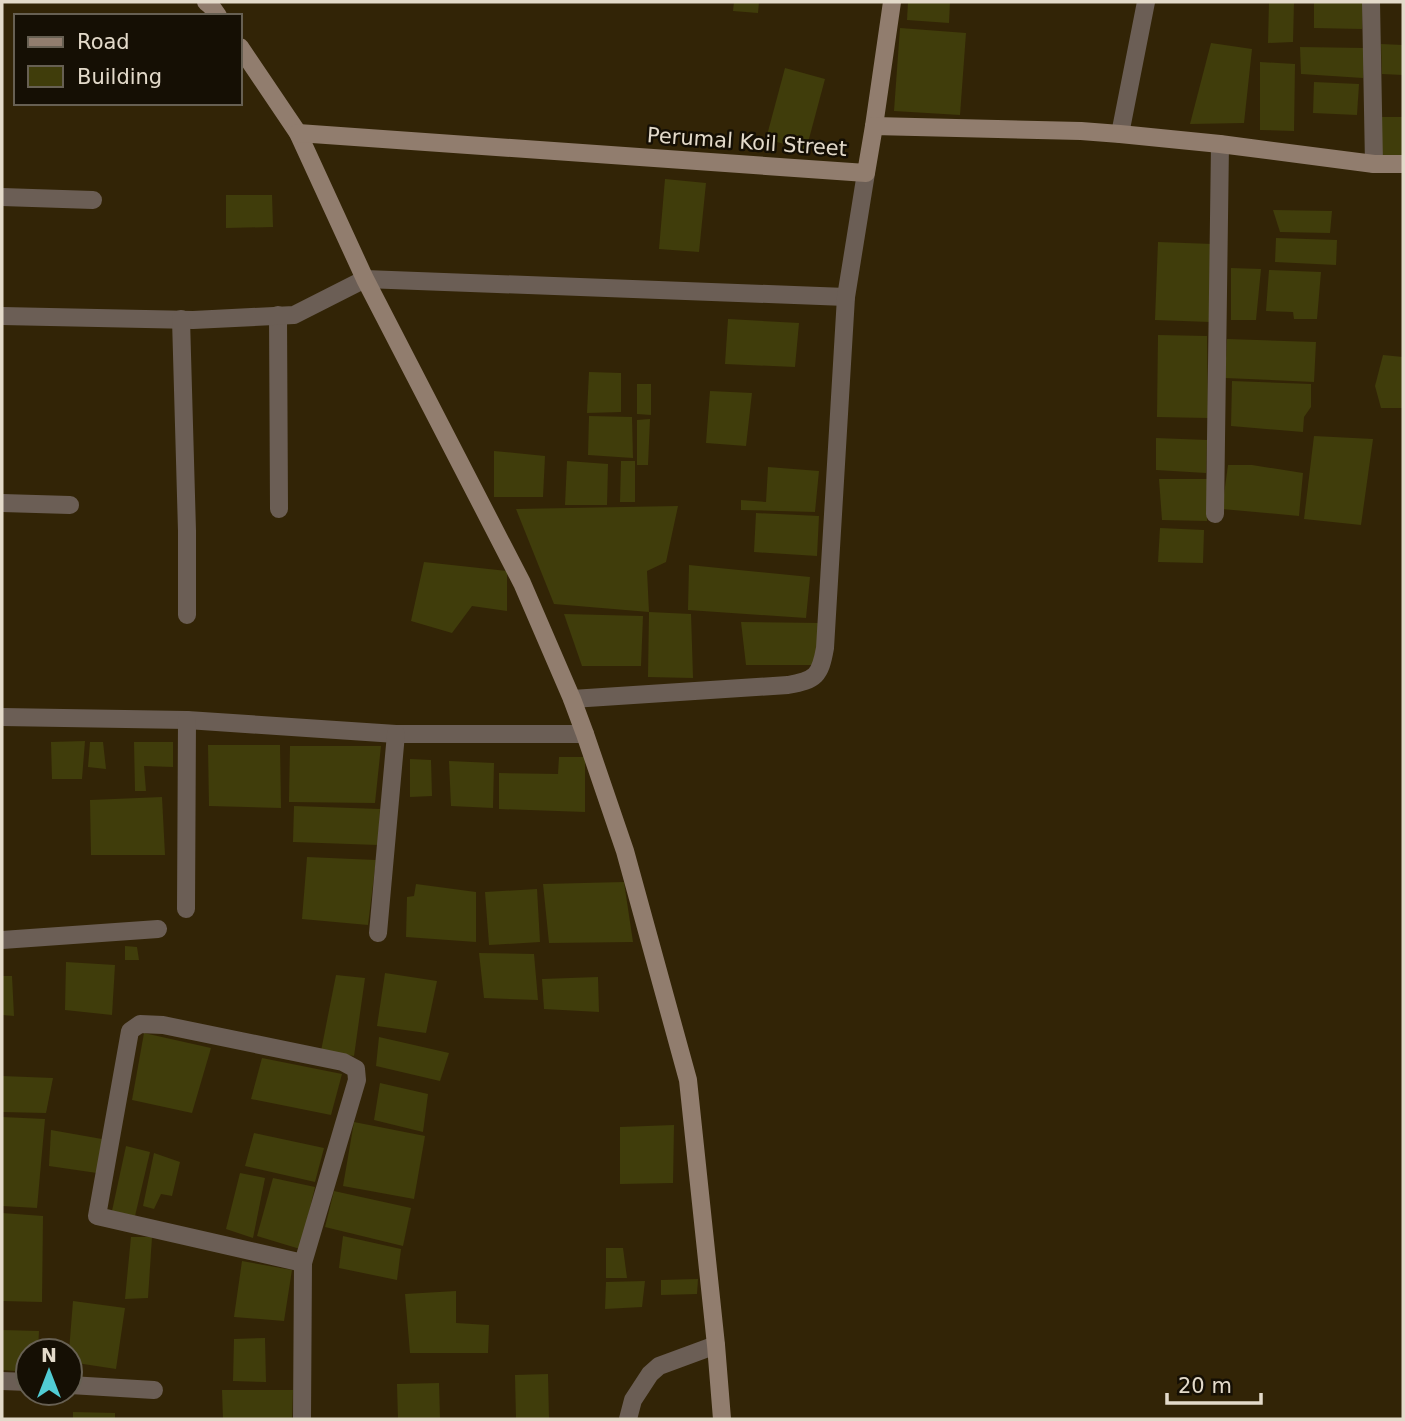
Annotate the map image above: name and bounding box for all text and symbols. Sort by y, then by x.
legend [14,14,242,105]
text: Road [77,30,130,54]
text: Building [77,65,162,89]
street label: Perumal Koil Street [646,123,848,161]
north arrow [14,1337,84,1407]
text: N [41,1344,57,1366]
scale bar [1167,1362,1262,1406]
text: 20 m [1178,1374,1232,1398]

